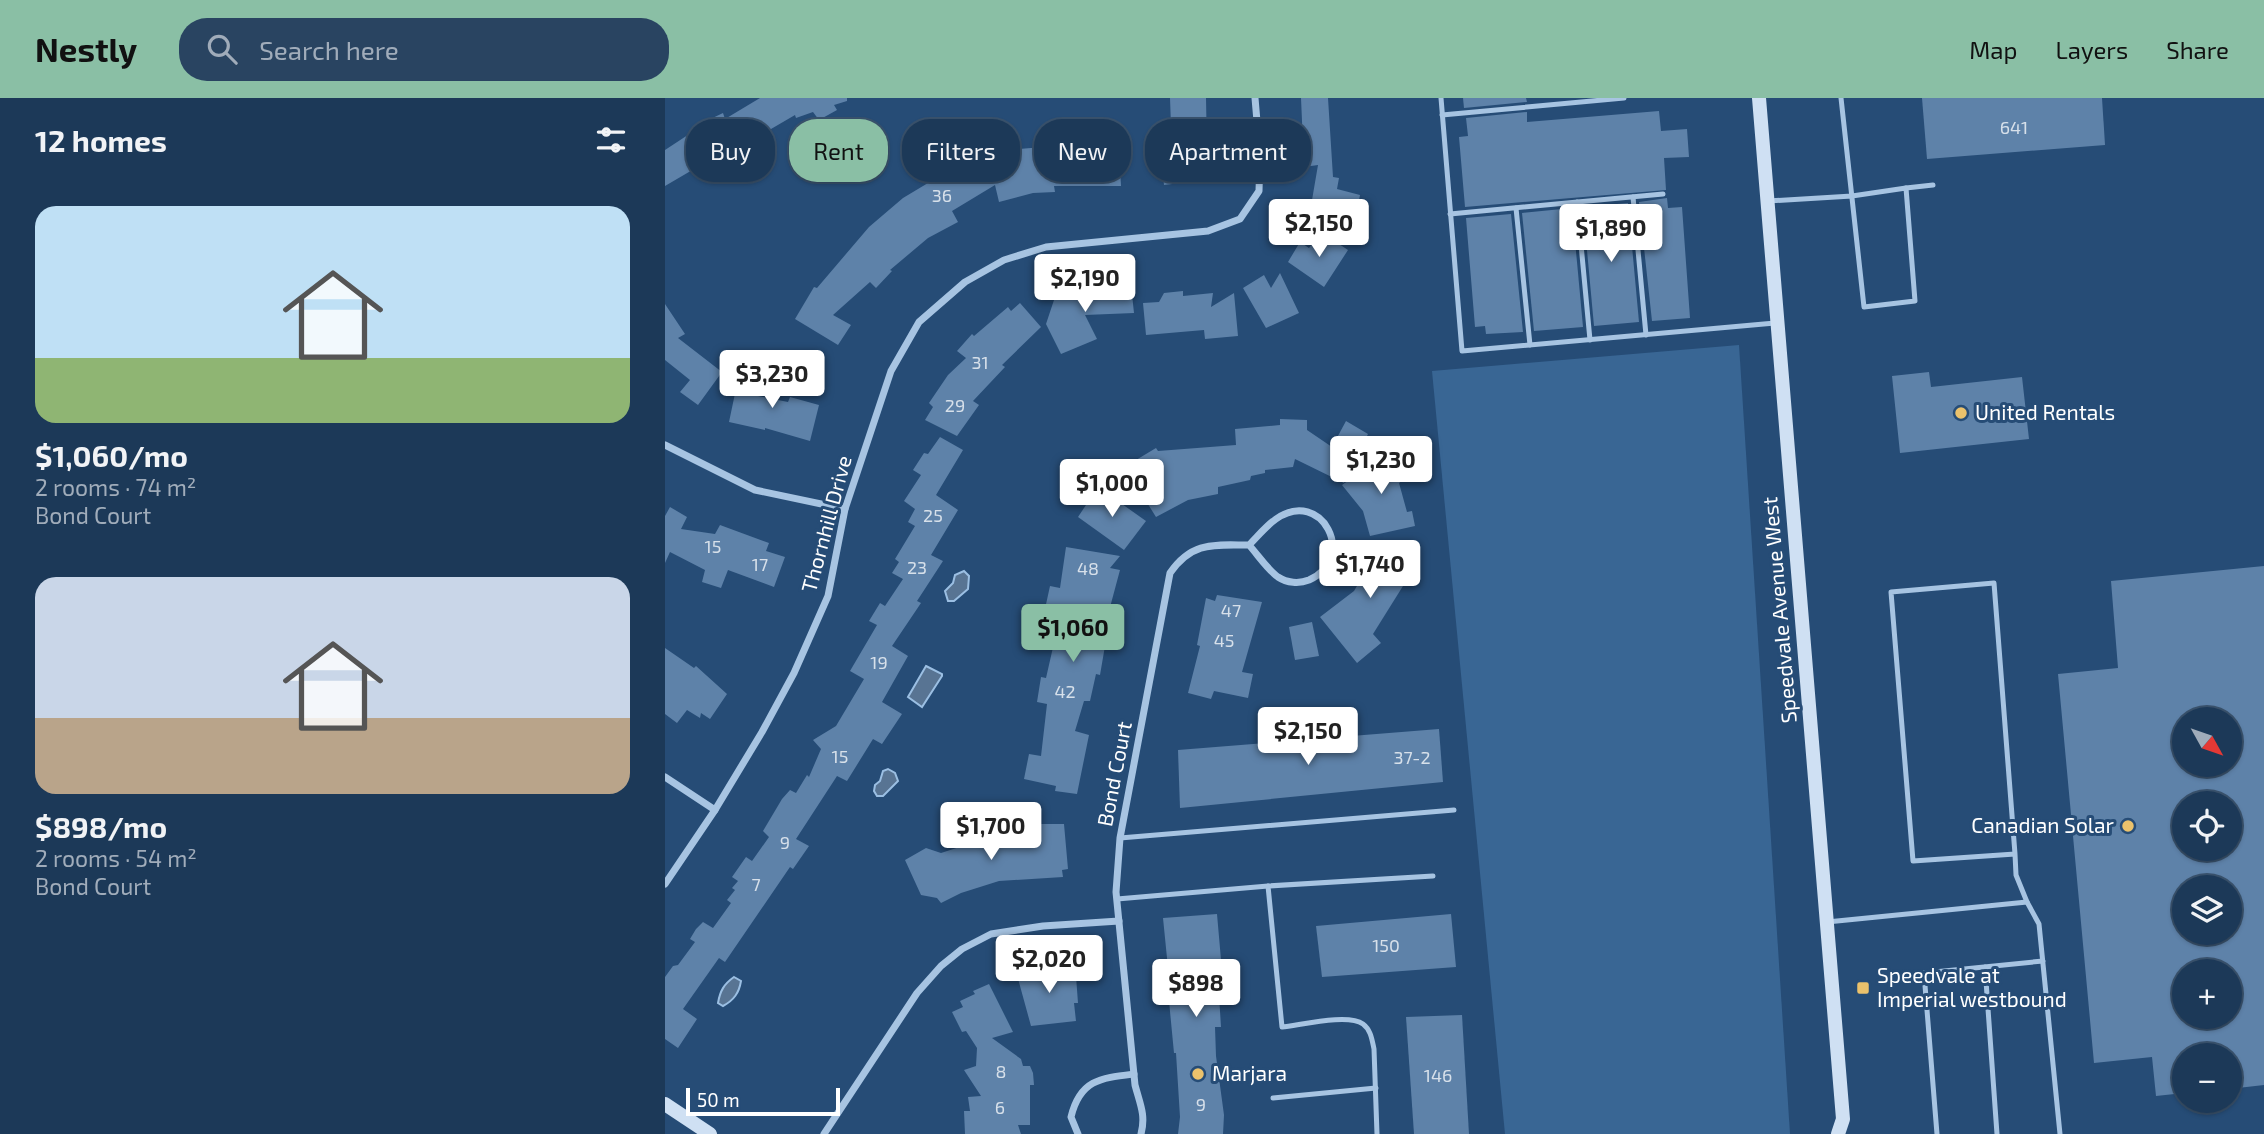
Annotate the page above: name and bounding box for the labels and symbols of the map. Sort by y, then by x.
house number: 641 [2000,116,2028,138]
house number: 36 [932,184,952,206]
pin: $2,150 [1262,200,1376,259]
pin: $1,890 [1554,204,1668,264]
pin: $2,190 [1028,254,1142,314]
pin: $3,230 [715,350,829,410]
house number: 31 [971,351,989,373]
house number: 29 [945,394,965,416]
place label: United Rentals [1975,399,2115,424]
marker: United Rentals [1953,405,1969,421]
pin: $1,230 [1324,436,1438,496]
street label: Thornhill Drive [795,452,856,595]
pin: $1,000 [1055,460,1169,519]
street label: Speedvale Avenue West [1756,496,1801,724]
house number: 25 [923,504,943,526]
house number: 15 [705,535,721,557]
pin: $1,740 [1313,540,1427,600]
house number: 17 [752,553,768,575]
house number: 23 [907,556,927,578]
house number: 48 [1077,557,1099,579]
house number: 47 [1221,599,1241,621]
pin: $1,060 [1016,604,1130,664]
house number: 45 [1214,629,1234,651]
house number: 19 [870,651,888,673]
house number: 42 [1054,680,1076,702]
north arrow [2172,707,2242,777]
pin: $2,150 [1251,708,1365,767]
street label: Bond Court [1091,719,1136,828]
house number: 15 [832,745,848,767]
house number: 37-2 [1393,746,1431,768]
pin: $1,700 [934,802,1048,862]
place label: Canadian Solar [1971,812,2115,837]
marker: Canadian Solar [2120,818,2136,834]
house number: 9 [780,831,790,853]
house number: 7 [751,873,761,895]
house number: 150 [1372,934,1400,956]
pin: $2,020 [992,936,1106,995]
pin: $898 [1155,960,1237,1019]
place label: Speedvale at Imperial westbound [1877,962,2067,1011]
marker: Speedvale at Imperial westbound [1855,980,1871,996]
house number: 8 [996,1060,1006,1082]
place label: Marjara [1212,1060,1287,1086]
house number: 146 [1424,1064,1452,1086]
marker: Marjara [1190,1066,1206,1082]
scale bar [686,1085,840,1117]
house number: 9 [1196,1093,1206,1115]
house number: 6 [995,1096,1005,1118]

